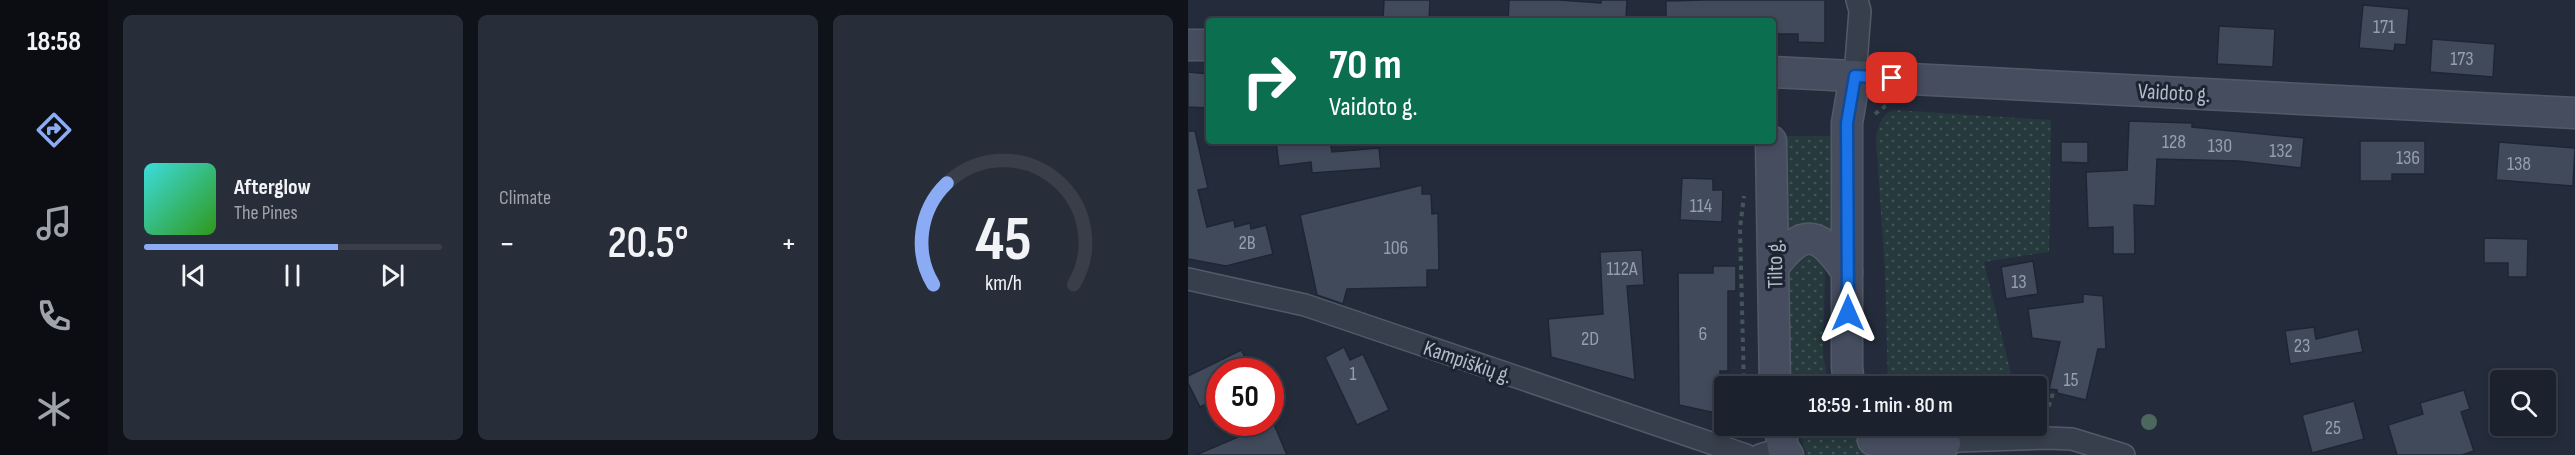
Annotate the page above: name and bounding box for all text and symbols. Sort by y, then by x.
house number: 171 [2373,15,2395,39]
text: 18:58 [27,26,81,58]
text: 70 m [1329,40,1402,91]
icon: right [1230,42,1308,120]
house number: 173 [2450,47,2474,71]
pin [1866,52,1917,103]
icon: arrive [1875,61,1908,94]
street label: Vaidoto g. [2137,78,2211,109]
text: Vaidoto g. [1329,91,1418,123]
icon: directions [33,109,75,151]
house number: 128 [2162,130,2186,154]
house number: 130 [2208,134,2232,158]
house number: 132 [2269,139,2293,163]
house number: 136 [2396,146,2420,170]
house number: 138 [2507,152,2531,176]
text: Afterglow [234,174,311,201]
text: Climate [499,186,551,210]
house number: 114 [1690,194,1712,218]
text: The Pines [234,201,298,225]
icon: music [33,202,75,244]
text: 45 [975,203,1031,278]
text: 20.5° [607,216,689,271]
text: − [499,224,515,264]
text: + [781,224,797,264]
house number: 2B [1238,231,1256,255]
house number: 106 [1384,236,1408,260]
street label: Tilto g. [1762,239,1789,289]
house number: 112A [1606,257,1638,281]
icon: previous [177,259,210,292]
icon: pause [276,259,309,292]
icon: next [376,259,409,292]
house number: 13 [2011,270,2027,294]
text: km/h [984,271,1022,296]
position arrow [1816,281,1880,345]
icon: phone [33,295,75,337]
house number: 6 [1699,322,1707,346]
house number: 2D [1581,327,1599,351]
house number: 23 [2294,334,2310,358]
street label: Kampiškių g. [1420,335,1515,390]
speed limit sign: 50 [1206,358,1284,436]
house number: 1 [1350,362,1357,386]
house number: 15 [2063,368,2079,392]
map controls [2490,370,2556,436]
button: search [2490,370,2556,436]
icon: climate [33,388,75,430]
text: 18:59 · 1 min · 80 m [1808,392,1953,419]
house number: 25 [2325,416,2341,440]

